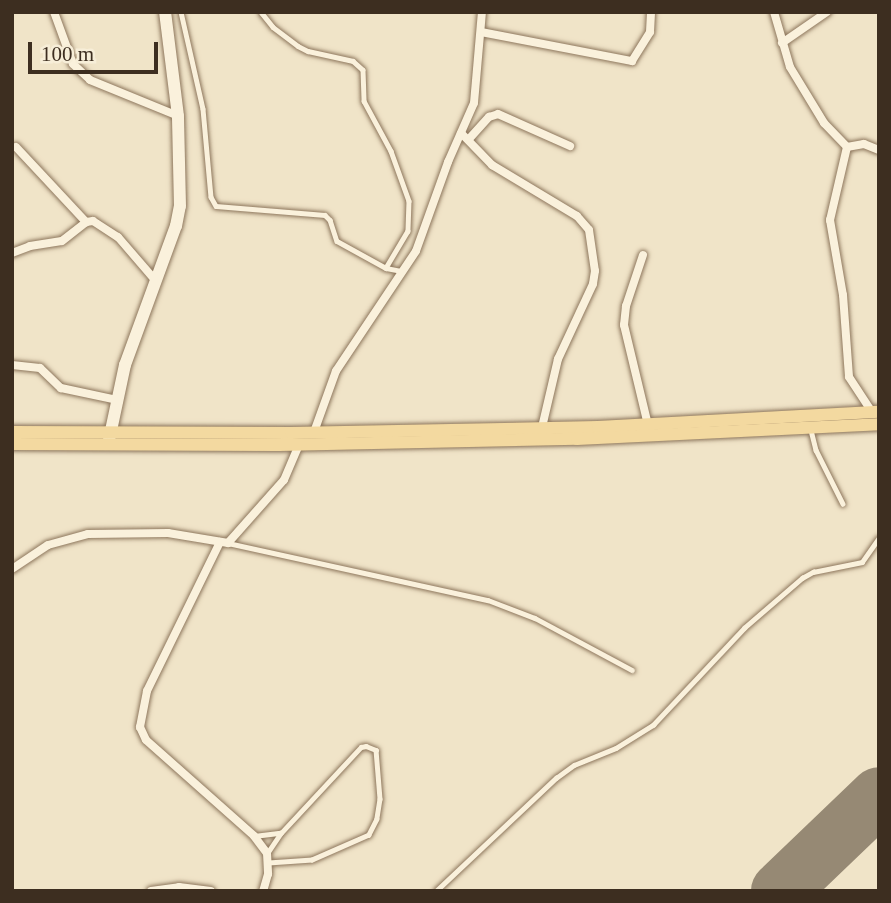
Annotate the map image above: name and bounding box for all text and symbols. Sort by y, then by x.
scale bar [32,28,161,72]
text: 100 m [41,42,94,66]

